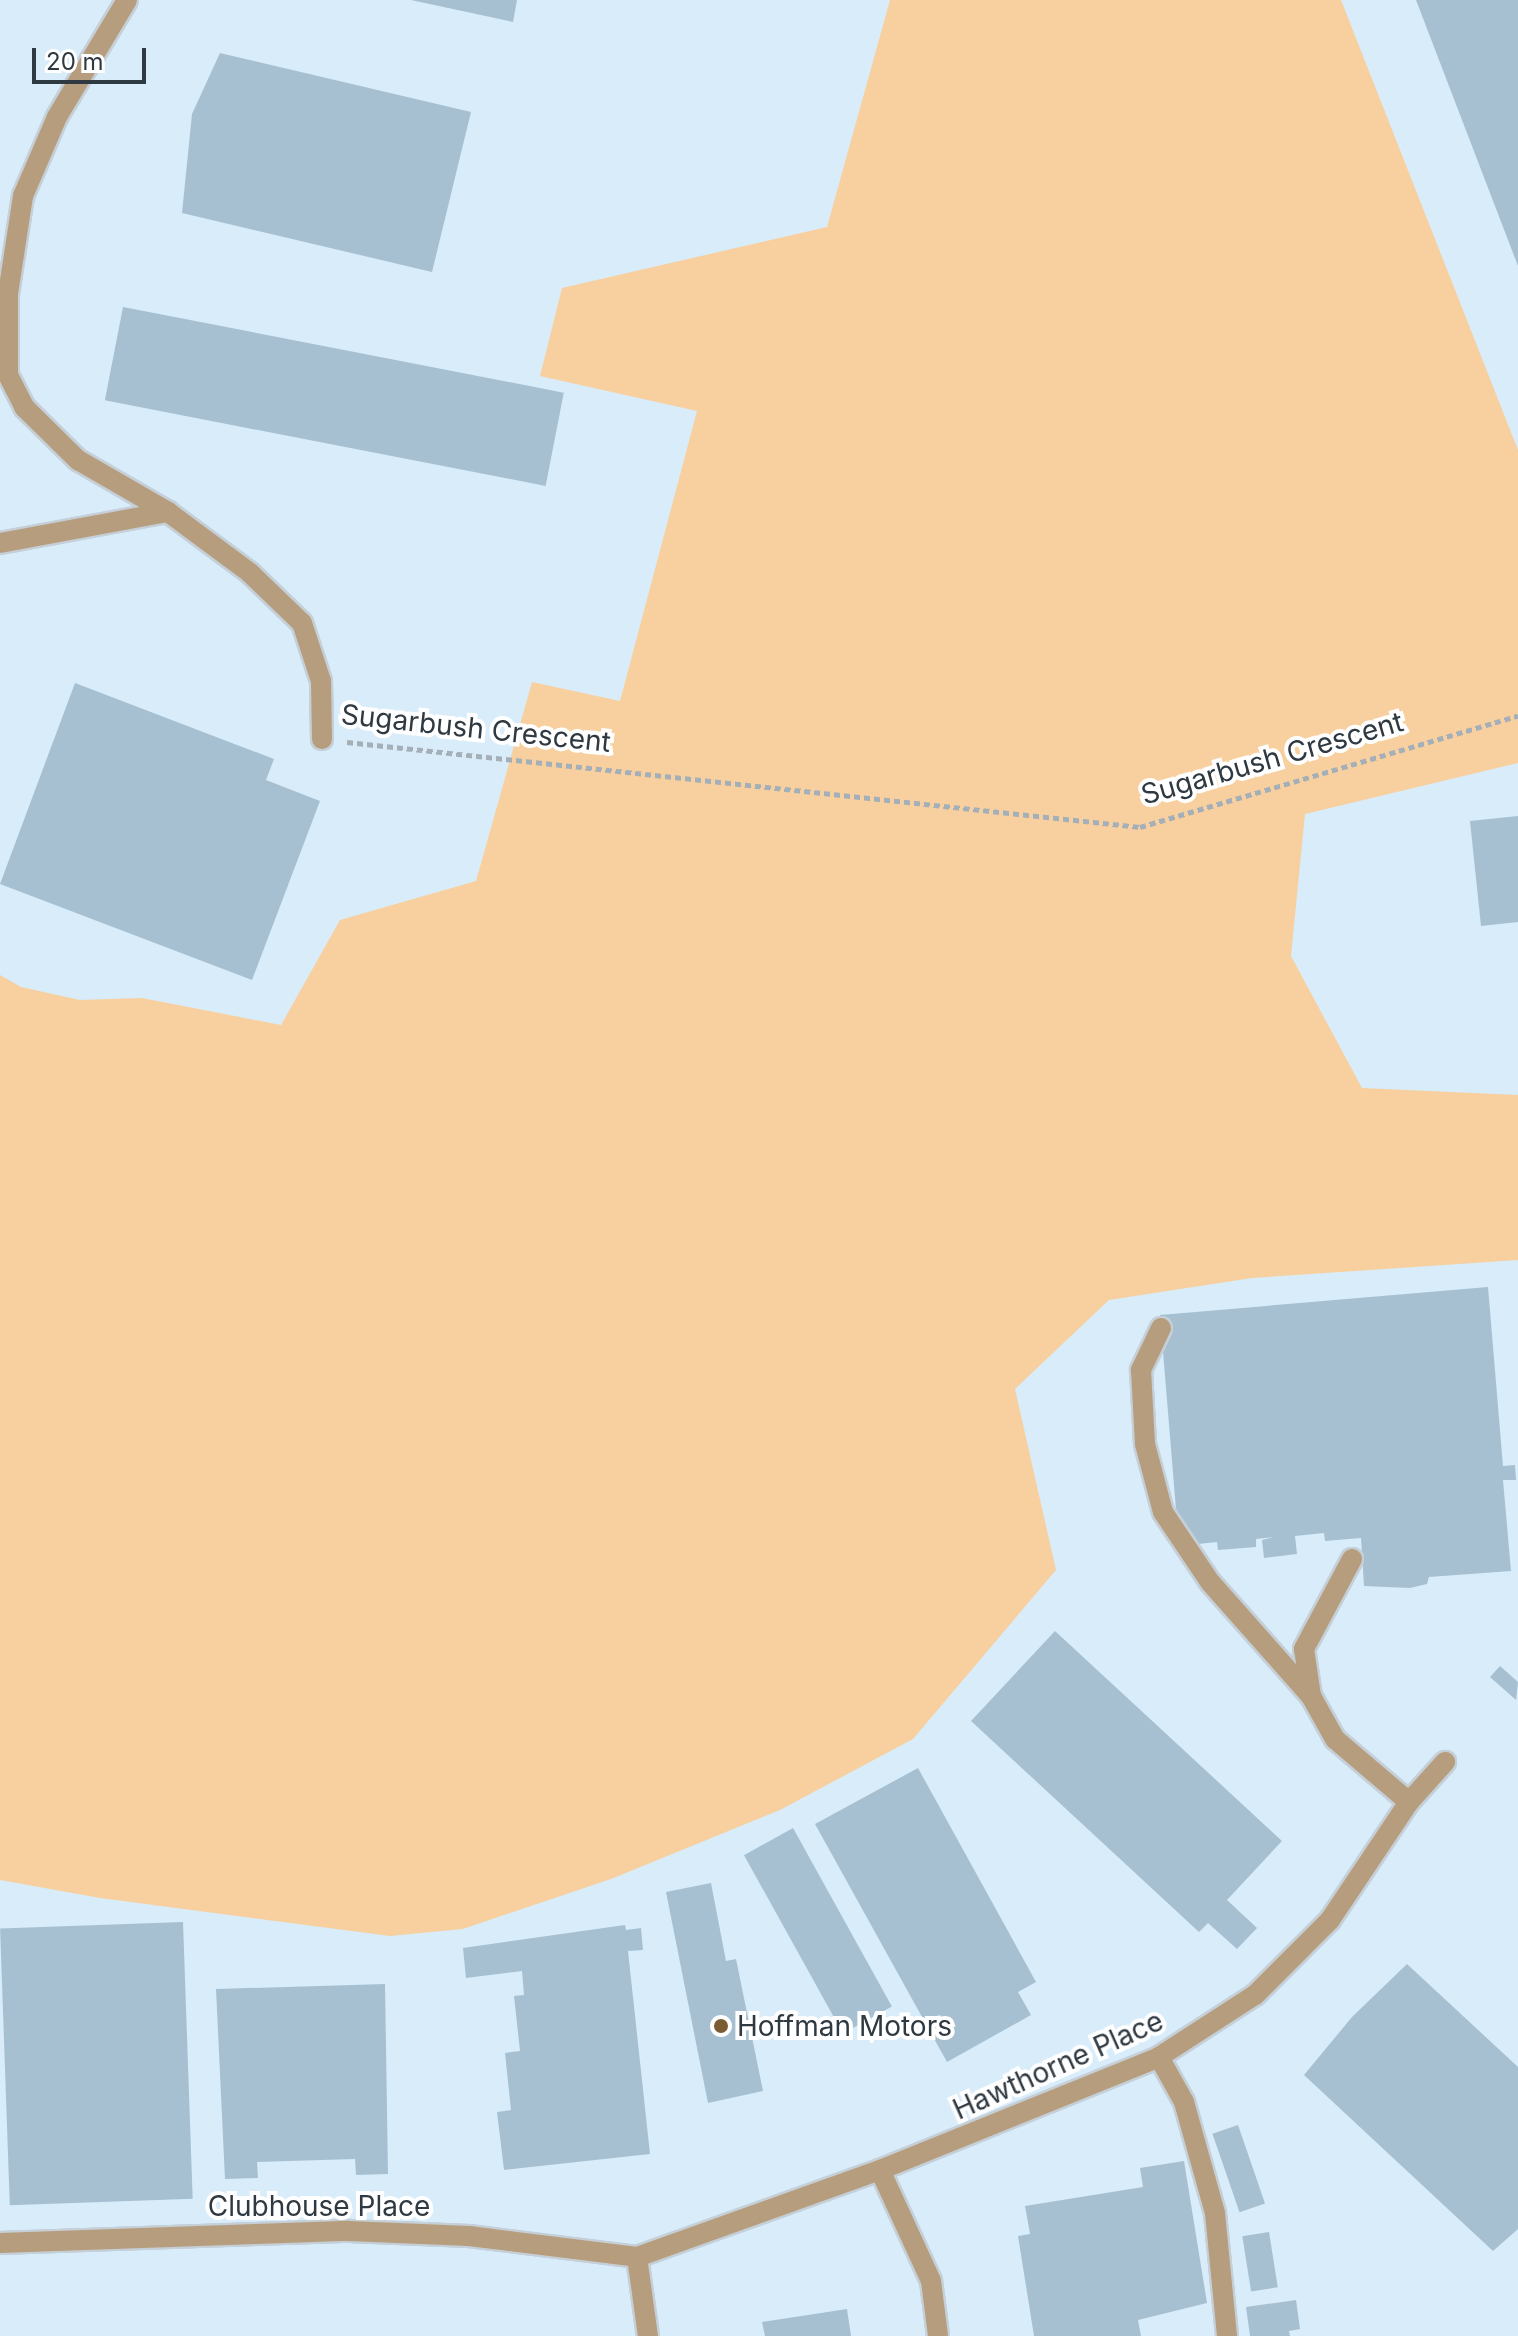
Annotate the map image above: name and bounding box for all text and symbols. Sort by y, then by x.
scale bar [36,32,150,82]
text: 20 m [46,47,104,76]
street label: Sugarbush Crescent [340,697,612,759]
street label: Sugarbush Crescent [1137,705,1407,811]
street label: Hawthorne Place [948,2004,1168,2126]
place label: Hoffman Motors [737,2009,952,2043]
marker: Hoffman Motors [712,2017,730,2035]
street label: Clubhouse Place [208,2189,430,2223]

